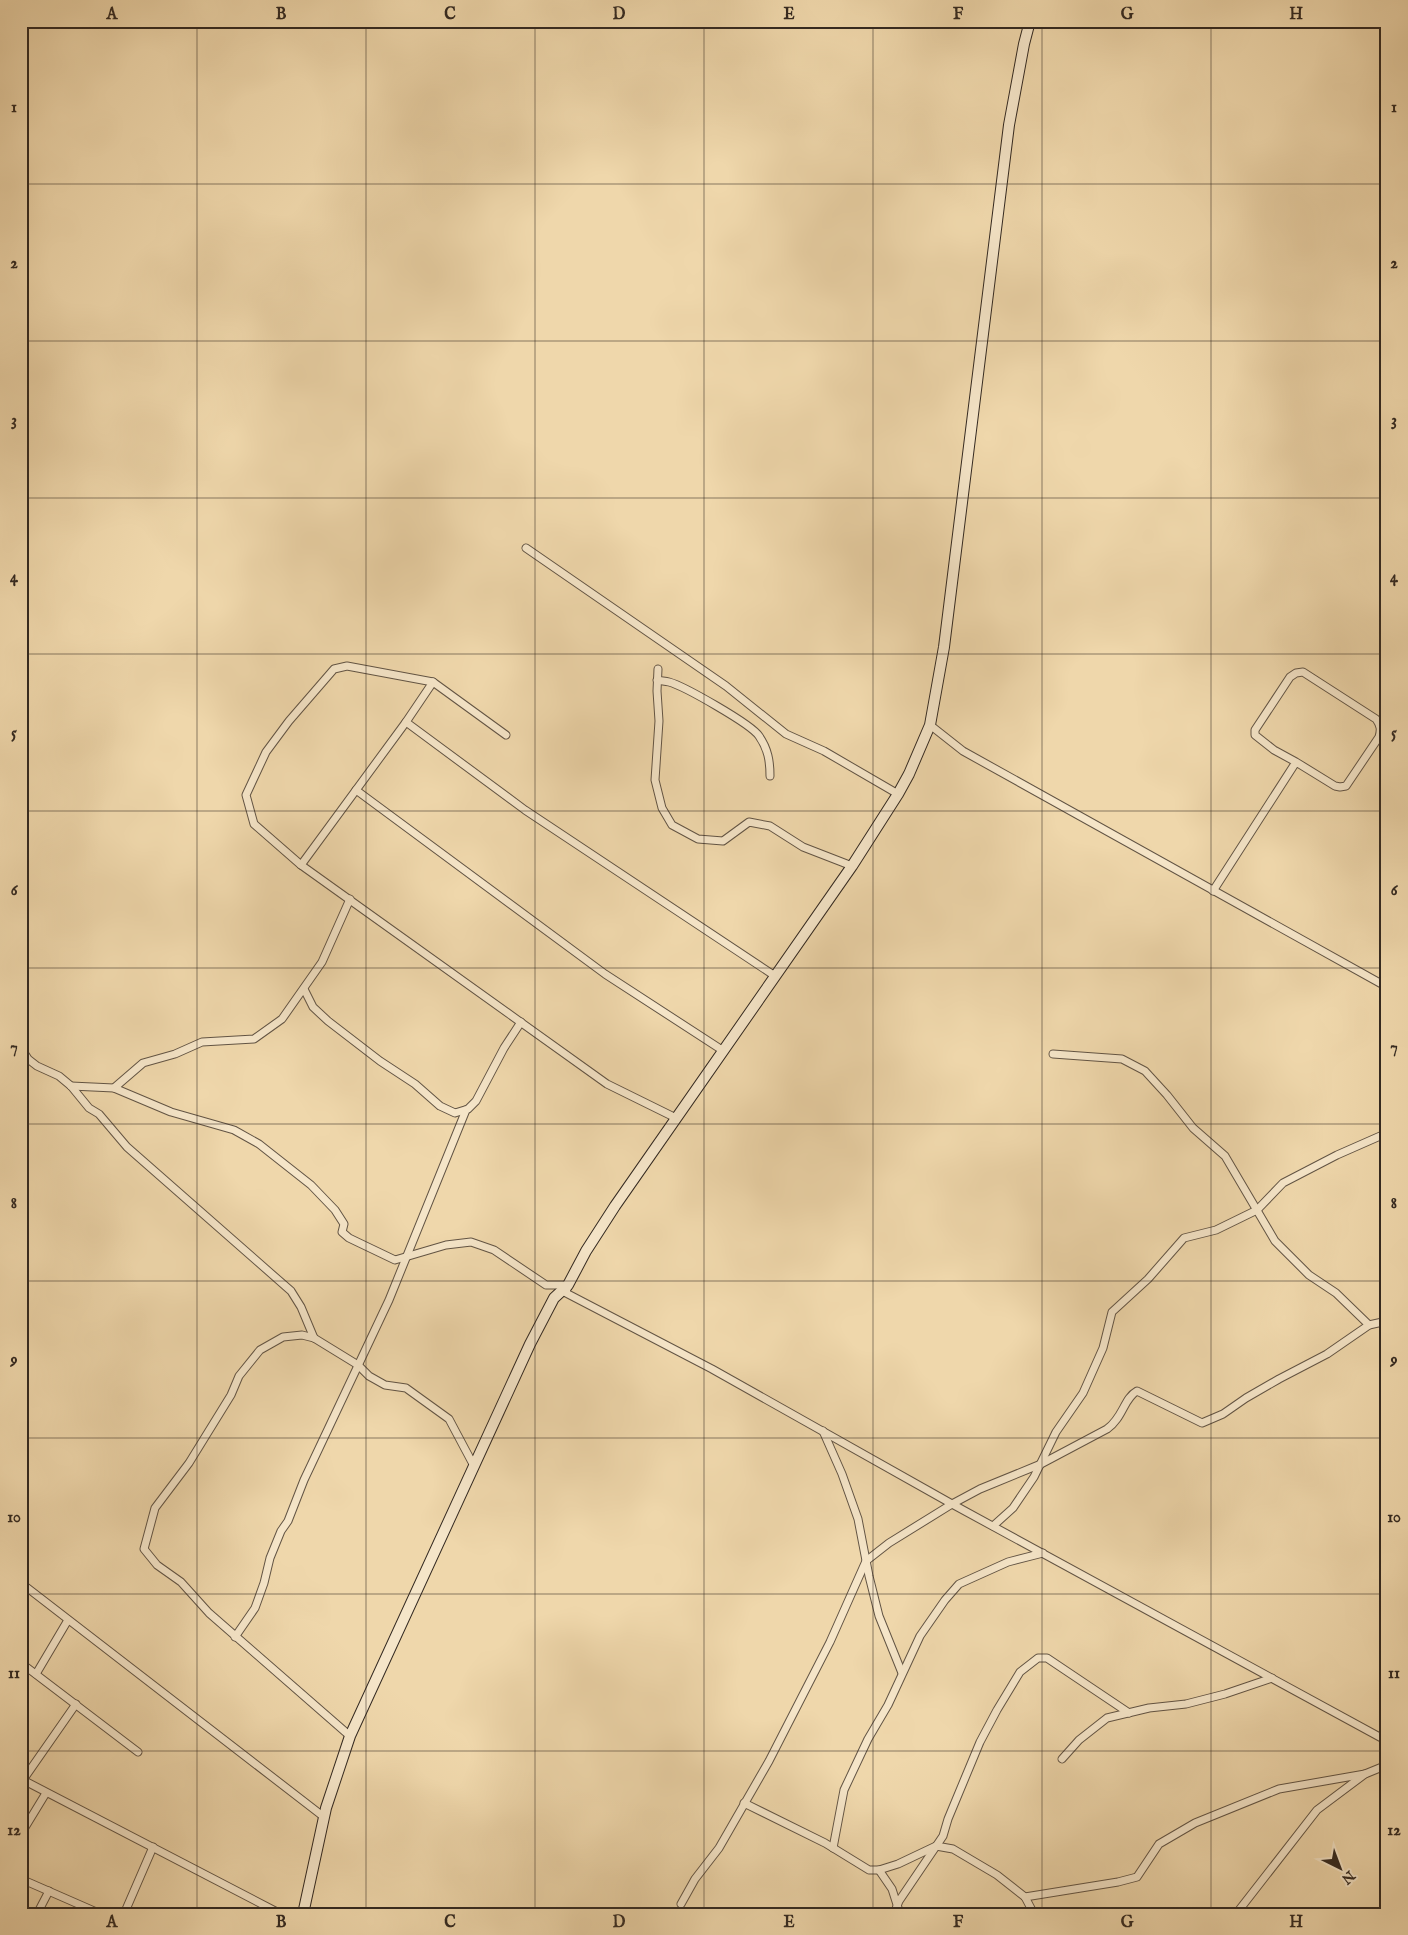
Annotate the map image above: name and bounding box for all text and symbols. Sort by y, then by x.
text: A [106,5,119,25]
text: B [276,5,287,25]
text: C [444,5,456,25]
text: D [613,5,626,25]
text: E [783,5,795,25]
text: F [953,5,964,25]
text: G [1121,5,1134,25]
text: H [1289,5,1303,25]
text: 1 [11,98,17,118]
text: 1 [1391,98,1397,118]
text: 2 [10,254,18,274]
text: 2 [1390,254,1398,274]
text: 3 [11,411,17,431]
text: 3 [1391,411,1397,431]
text: 4 [10,568,19,588]
text: 4 [1390,568,1399,588]
text: 5 [11,724,17,744]
text: 5 [1391,724,1397,744]
text: 6 [11,881,19,901]
text: 6 [1391,881,1399,901]
text: 7 [10,1038,18,1058]
text: 7 [1390,1038,1398,1058]
text: 8 [11,1194,17,1214]
text: 8 [1391,1194,1397,1214]
text: 9 [10,1351,18,1371]
text: 9 [1390,1351,1398,1371]
text: 10 [7,1508,21,1528]
text: 10 [1387,1508,1401,1528]
text: 11 [8,1664,20,1684]
text: 11 [1388,1664,1400,1684]
text: 12 [7,1821,21,1841]
text: 12 [1387,1821,1401,1841]
north arrow [1316,1842,1366,1892]
text: N [1338,1866,1359,1888]
text: A [106,1913,119,1933]
text: B [276,1913,287,1933]
text: C [444,1913,456,1933]
text: D [613,1913,626,1933]
text: E [783,1913,795,1933]
text: F [953,1913,964,1933]
text: G [1121,1913,1134,1933]
text: H [1289,1913,1303,1933]

